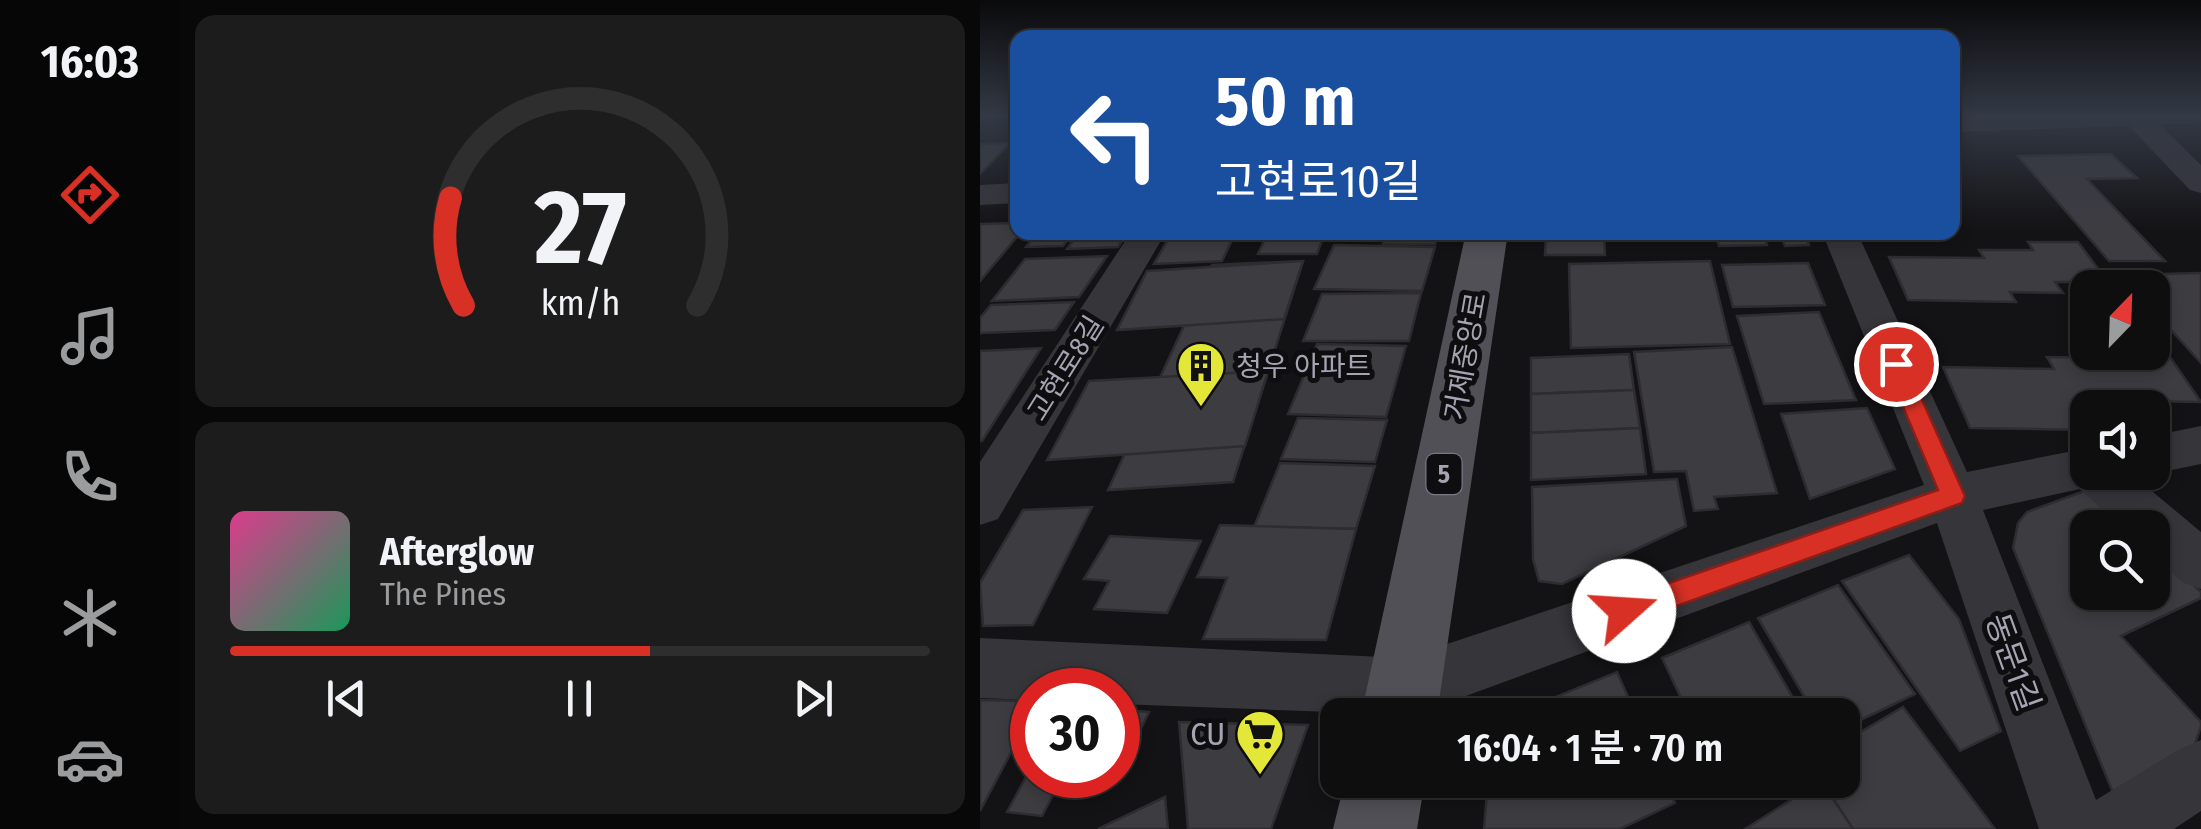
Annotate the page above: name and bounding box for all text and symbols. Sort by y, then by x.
text: 16:03 [41,35,139,89]
text: 50 m [1215,60,1356,144]
icon: left [1050,70,1180,200]
text: 고현로10길 [1215,155,1422,209]
icon: directions [55,160,125,230]
text: 27 [533,166,626,291]
north arrow [2070,270,2170,370]
map controls [2070,270,2170,610]
text: km/h [540,282,620,324]
street label: 거제중앙로 [1438,290,1493,422]
icon: music [55,301,125,371]
street label: 고현로8길 [1020,310,1110,427]
pin [1854,322,1939,407]
icon: arrive [1869,337,1924,392]
building icon: 청우 아파트 [1175,340,1227,408]
place label: 청우 아파트 [1236,350,1371,383]
button: sound [2070,390,2170,490]
icon: phone [55,442,125,512]
road number: 5 [1426,454,1462,494]
button: search [2070,510,2170,610]
text: Afterglow [380,529,534,575]
position arrow [1572,559,1676,663]
text: The Pines [380,575,506,613]
icon: climate [55,583,125,653]
street label: 동문1길 [1978,608,2048,716]
speed limit sign: 30 [1010,668,1140,798]
icon: previous [319,671,374,726]
icon: pause [552,671,607,726]
icon: next [786,671,841,726]
supermarket icon: CU [1234,708,1286,776]
place label: CU [1190,715,1225,753]
icon: car [55,724,125,794]
text: 16:04 · 1 분 · 70 m [1457,725,1723,771]

